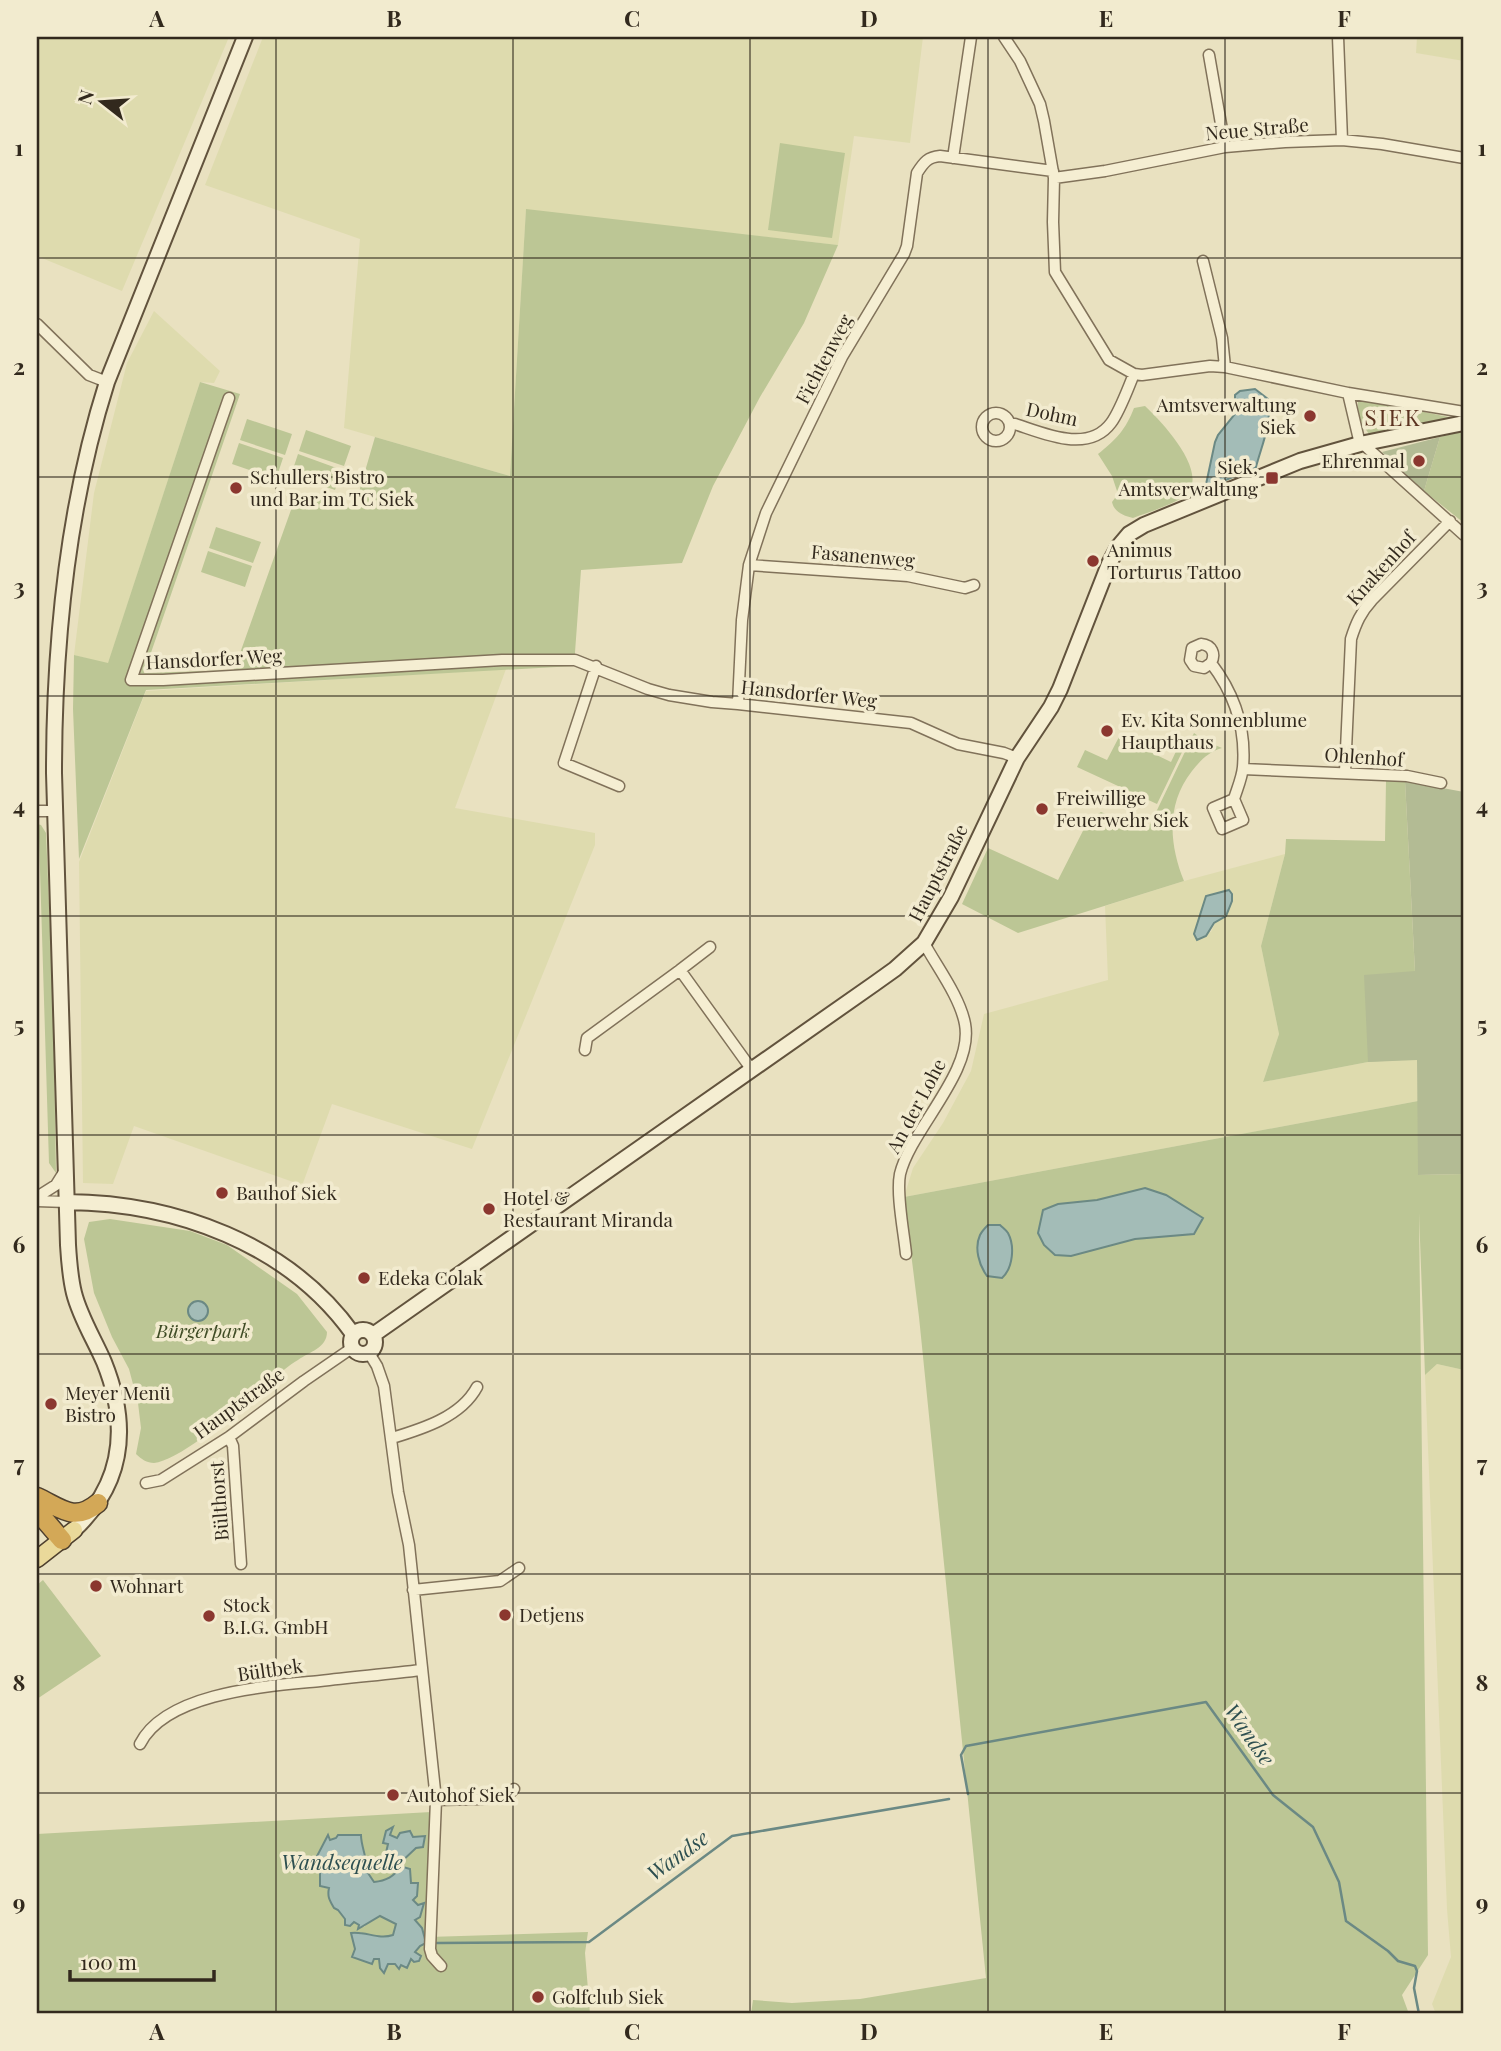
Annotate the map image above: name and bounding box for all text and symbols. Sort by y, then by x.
text: A [148,2,165,33]
text: B [386,2,402,33]
text: C [624,2,640,33]
text: D [860,2,878,33]
text: E [1099,2,1113,33]
text: F [1337,2,1351,33]
north arrow [66,66,136,136]
text: N [70,86,99,107]
street label: Neue Straße [1204,111,1310,145]
text: 1 [15,131,24,162]
text: 1 [1478,131,1487,162]
street label: Fichtenweg [789,309,858,408]
text: 2 [13,350,25,381]
text: 2 [1476,350,1488,381]
place label: Amtsverwaltung Siek [1155,391,1297,439]
street label: Dohm [1024,395,1080,431]
district label: SIEK [1364,401,1422,432]
marker: Amtsverwaltung Siek [1302,408,1318,424]
place label: Ehrenmal [1321,447,1406,473]
place label: Siek, Amtsverwaltung [1117,453,1258,501]
marker: Ehrenmal [1411,453,1427,469]
place label: Schullers Bistro und Bar im TC Siek [250,463,415,511]
marker: Siek, Amtsverwaltung [1264,470,1280,486]
marker: Schullers Bistro und Bar im TC Siek [228,480,244,496]
street label: Knakenhof [1340,523,1422,610]
place label: Animus Torturus Tattoo [1106,536,1241,584]
street label: Fasanenweg [810,538,916,572]
marker: Animus Torturus Tattoo [1085,553,1101,569]
text: 3 [13,570,25,601]
text: 3 [1476,570,1488,601]
street label: Hansdorfer Weg [145,641,283,675]
street label: Hansdorfer Weg [740,673,878,713]
place label: Ev. Kita Sonnenblume Haupthaus [1121,706,1307,754]
marker: Ev. Kita Sonnenblume Haupthaus [1099,723,1115,739]
street label: Ohlenhof [1324,740,1406,772]
place label: Freiwillige Feuerwehr Siek [1056,784,1190,832]
text: 4 [13,789,25,820]
text: 4 [1476,789,1488,820]
marker: Freiwillige Feuerwehr Siek [1034,801,1050,817]
street label: Hauptstraße [901,819,973,926]
text: 5 [14,1008,24,1039]
text: 5 [1477,1008,1487,1039]
street label: An der Lohe [879,1054,951,1158]
place label: Bauhof Siek [236,1179,337,1205]
place label: Hotel & Restaurant Miranda [503,1184,673,1232]
marker: Bauhof Siek [214,1185,230,1201]
marker: Hotel & Restaurant Miranda [481,1201,497,1217]
text: 6 [13,1228,26,1259]
text: 6 [1476,1228,1489,1259]
place label: Edeka Colak [378,1264,484,1290]
marker: Edeka Colak [356,1270,372,1286]
park label: Bürgerpark [155,1317,250,1343]
street label: Hauptstraße [188,1360,289,1444]
place label: Meyer Menü Bistro [65,1379,171,1427]
marker: Meyer Menü Bistro [43,1396,59,1412]
text: 7 [14,1447,25,1478]
text: 7 [1477,1447,1488,1478]
street label: Bülthorst [202,1460,234,1542]
place label: Wohnart [109,1572,184,1598]
marker: Wohnart [88,1578,104,1594]
place label: Stock B.I.G. GmbH [223,1591,329,1639]
place label: Detjens [519,1601,584,1627]
marker: Detjens [497,1607,513,1623]
marker: Stock B.I.G. GmbH [201,1608,217,1624]
street label: Bültbek [235,1651,305,1686]
text: 8 [13,1666,25,1697]
text: 8 [1476,1666,1488,1697]
water label: Wandse [1219,1697,1282,1770]
place label: Autohof Siek [406,1781,515,1807]
marker: Autohof Siek [385,1787,401,1803]
water label: Wandse [641,1823,713,1886]
water label: Wandsequelle [281,1847,403,1875]
text: 9 [13,1886,25,1917]
text: 9 [1476,1886,1488,1917]
scale bar [70,1939,214,1983]
text: 100 m [80,1947,137,1975]
place label: Golfclub Siek [552,1983,665,2009]
marker: Golfclub Siek [530,1989,546,2005]
text: A [148,2015,165,2046]
text: B [386,2015,402,2046]
text: C [624,2015,640,2046]
text: D [860,2015,878,2046]
text: E [1099,2015,1113,2046]
text: F [1337,2015,1351,2046]

